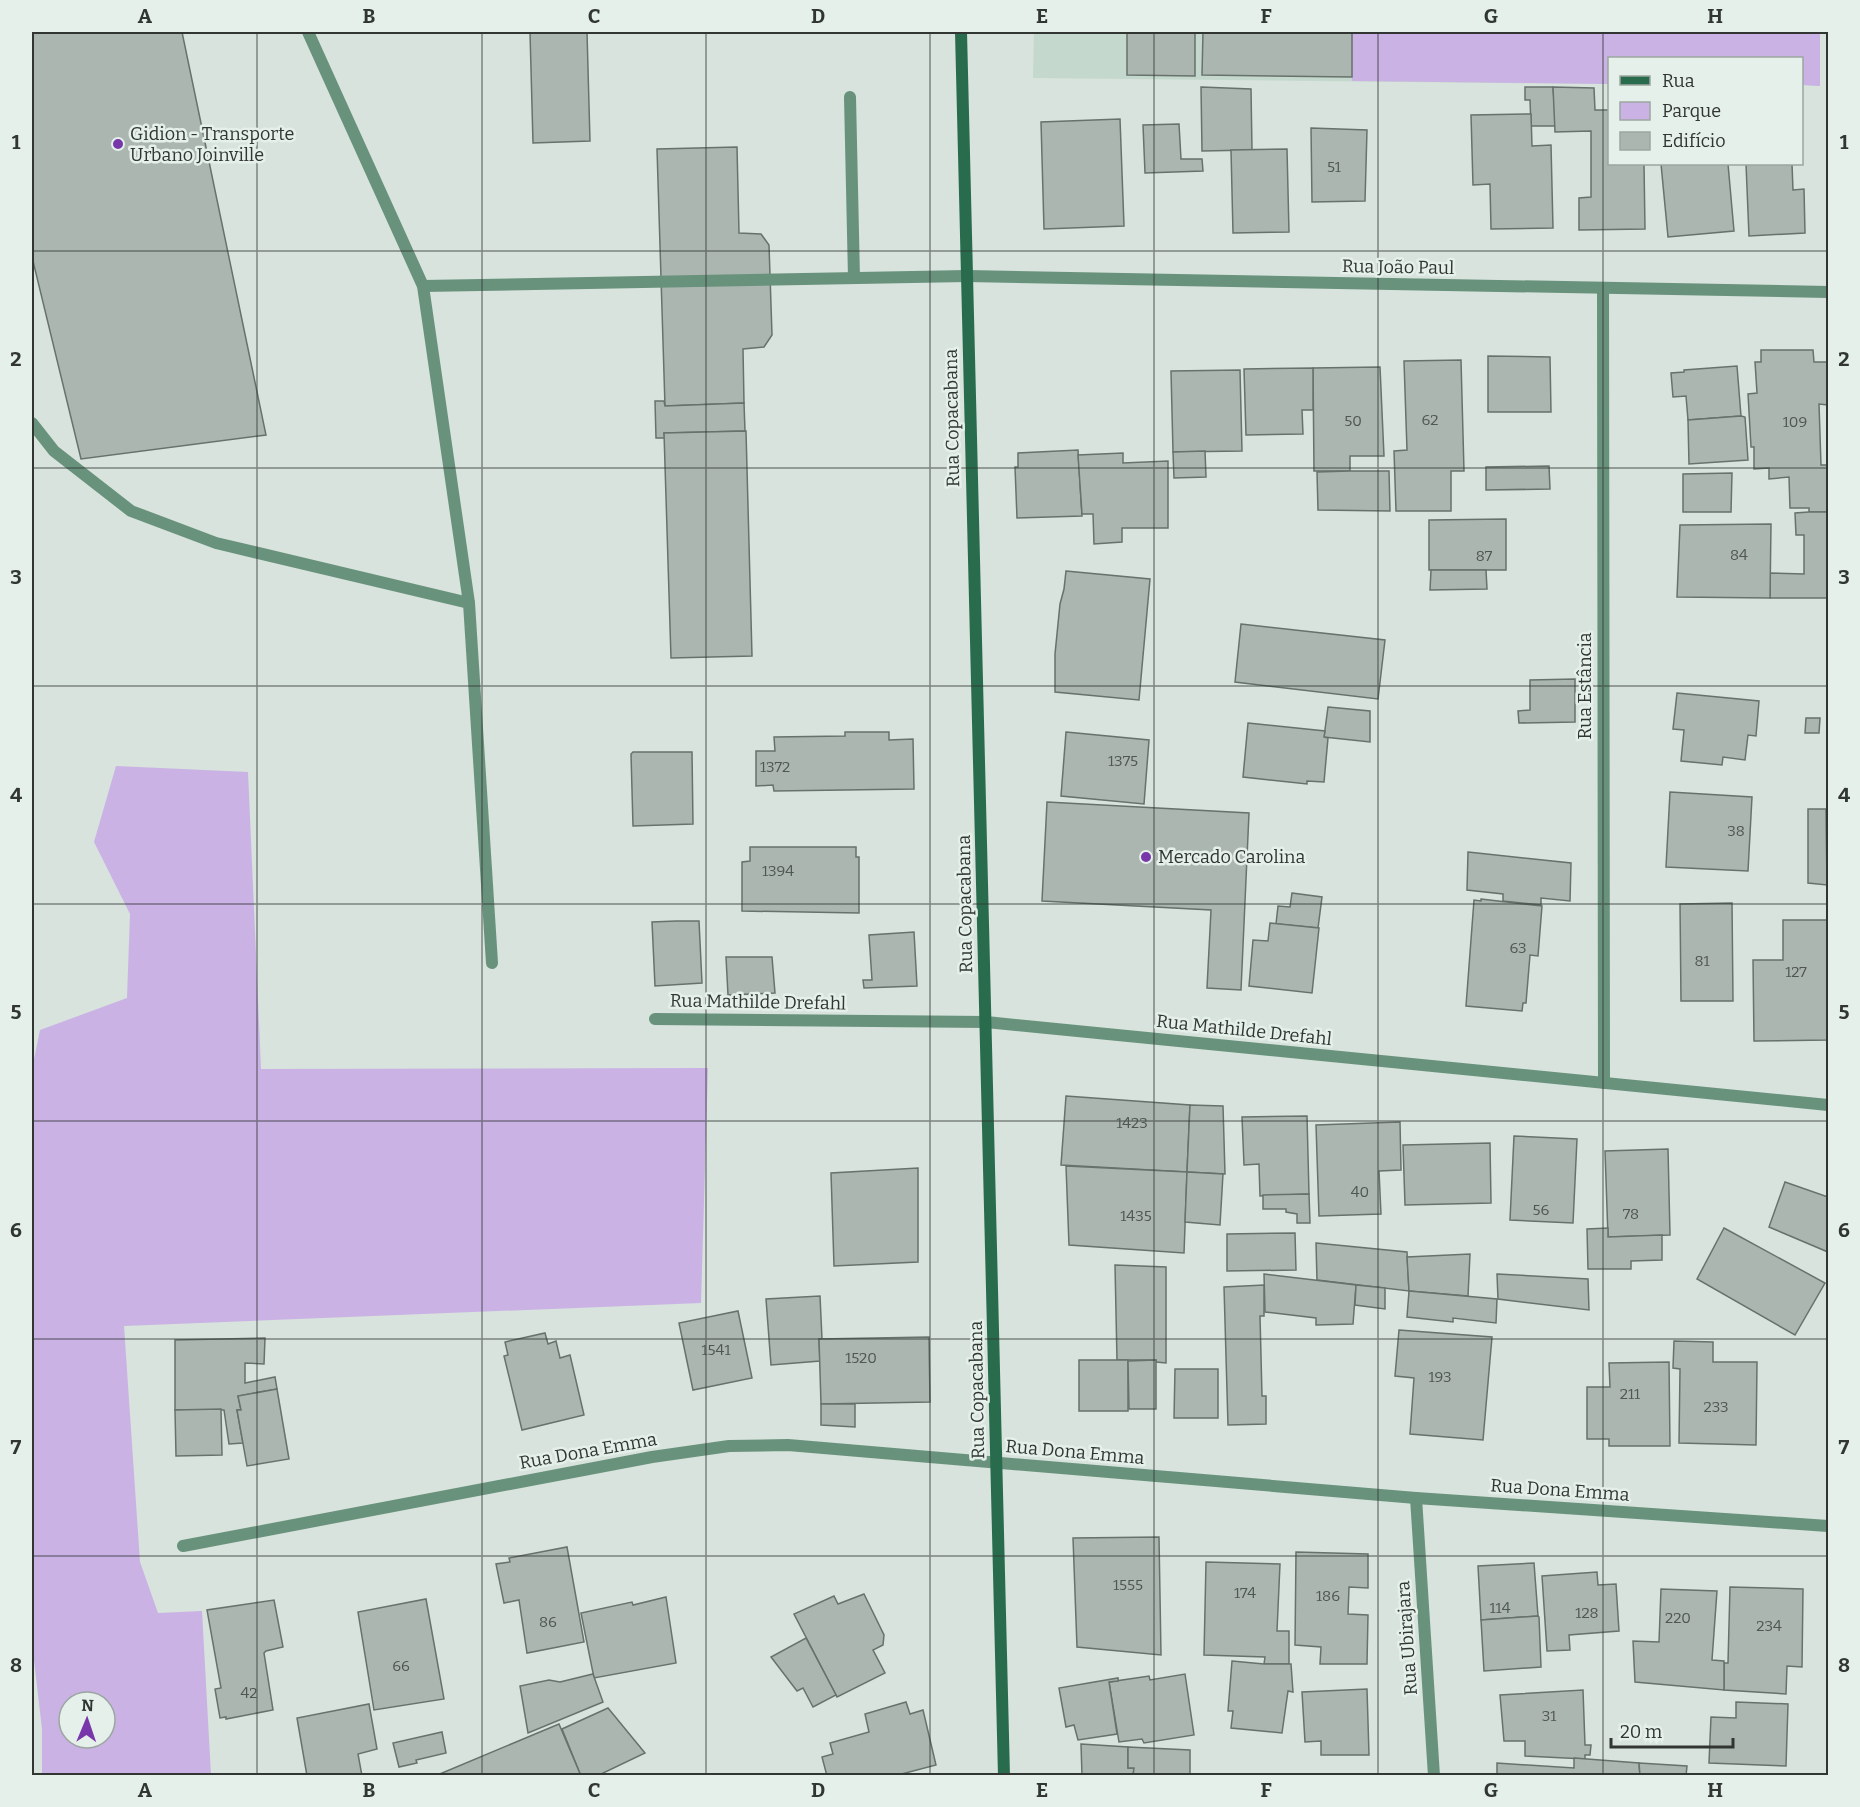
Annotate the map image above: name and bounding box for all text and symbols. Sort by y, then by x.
text: A [138,4,153,28]
text: B [363,4,376,28]
text: C [588,4,600,28]
text: D [811,4,825,28]
text: E [1036,4,1048,28]
text: F [1260,4,1272,28]
text: G [1484,4,1498,28]
text: H [1707,4,1723,28]
legend [1608,57,1803,165]
text: Rua [1662,70,1695,92]
text: Parque [1662,100,1721,122]
place label: Gidion - Transporte Urbano Joinville [130,123,294,166]
text: 1 [12,130,21,154]
text: Edifício [1662,130,1726,152]
text: 1 [1840,130,1849,154]
marker: Gidion - Transporte Urbano Joinville [111,137,125,151]
house number: 51 [1327,158,1341,176]
street label: Rua João Paul [1342,255,1454,279]
text: 2 [10,347,22,371]
text: 2 [1838,347,1850,371]
street label: Rua Copacabana [940,348,964,487]
house number: 62 [1422,411,1438,429]
house number: 50 [1344,412,1362,430]
house number: 109 [1783,413,1807,431]
house number: 84 [1730,546,1748,564]
house number: 87 [1476,547,1493,565]
text: 3 [10,565,22,589]
text: 3 [1838,565,1850,589]
street label: Rua Estância [1574,632,1596,740]
house number: 1375 [1108,752,1138,770]
house number: 1372 [760,758,790,776]
text: 4 [10,783,22,807]
text: 4 [1838,783,1850,807]
house number: 38 [1727,822,1745,840]
street label: Rua Copacabana [953,834,977,973]
place label: Mercado Carolina [1158,846,1305,868]
marker: Mercado Carolina [1139,850,1153,864]
house number: 1394 [762,862,794,880]
house number: 63 [1509,939,1527,957]
house number: 81 [1694,952,1710,970]
house number: 127 [1785,963,1807,981]
street label: Rua Mathilde Drefahl [670,989,846,1015]
text: 5 [11,1000,22,1024]
text: 5 [1839,1000,1850,1024]
street label: Rua Mathilde Drefahl [1155,1010,1333,1050]
house number: 1423 [1116,1114,1148,1132]
house number: 40 [1351,1183,1369,1201]
house number: 56 [1533,1201,1550,1219]
house number: 78 [1623,1205,1639,1223]
house number: 1435 [1120,1207,1152,1225]
text: 6 [10,1218,22,1242]
text: 6 [1838,1218,1850,1242]
street label: Rua Copacabana [965,1320,989,1459]
house number: 1541 [702,1341,730,1359]
house number: 1520 [845,1349,877,1367]
house number: 193 [1428,1368,1452,1386]
house number: 211 [1620,1385,1640,1403]
house number: 233 [1704,1398,1729,1416]
street label: Rua Dona Emma [517,1428,659,1474]
text: 7 [11,1435,22,1459]
street label: Rua Dona Emma [1005,1435,1146,1469]
text: 7 [1839,1435,1850,1459]
street label: Rua Dona Emma [1490,1474,1630,1506]
house number: 1555 [1113,1576,1143,1594]
street label: Rua Ubirajara [1392,1580,1422,1696]
house number: 174 [1234,1584,1256,1602]
house number: 186 [1316,1587,1340,1605]
house number: 114 [1490,1599,1511,1617]
house number: 128 [1575,1604,1599,1622]
house number: 220 [1665,1609,1691,1627]
house number: 86 [539,1613,557,1631]
house number: 234 [1756,1617,1782,1635]
text: 8 [10,1653,22,1677]
text: 8 [1838,1653,1850,1677]
house number: 66 [392,1657,410,1675]
house number: 42 [241,1684,257,1702]
north arrow [57,1690,117,1750]
text: N [81,1696,94,1715]
house number: 31 [1542,1707,1556,1725]
scale bar [1611,1711,1732,1749]
text: 20 m [1620,1721,1662,1743]
text: A [138,1778,153,1802]
text: B [363,1778,376,1802]
text: C [588,1778,600,1802]
text: D [811,1778,825,1802]
text: E [1036,1778,1048,1802]
text: F [1260,1778,1272,1802]
text: G [1484,1778,1498,1802]
text: H [1707,1778,1723,1802]

